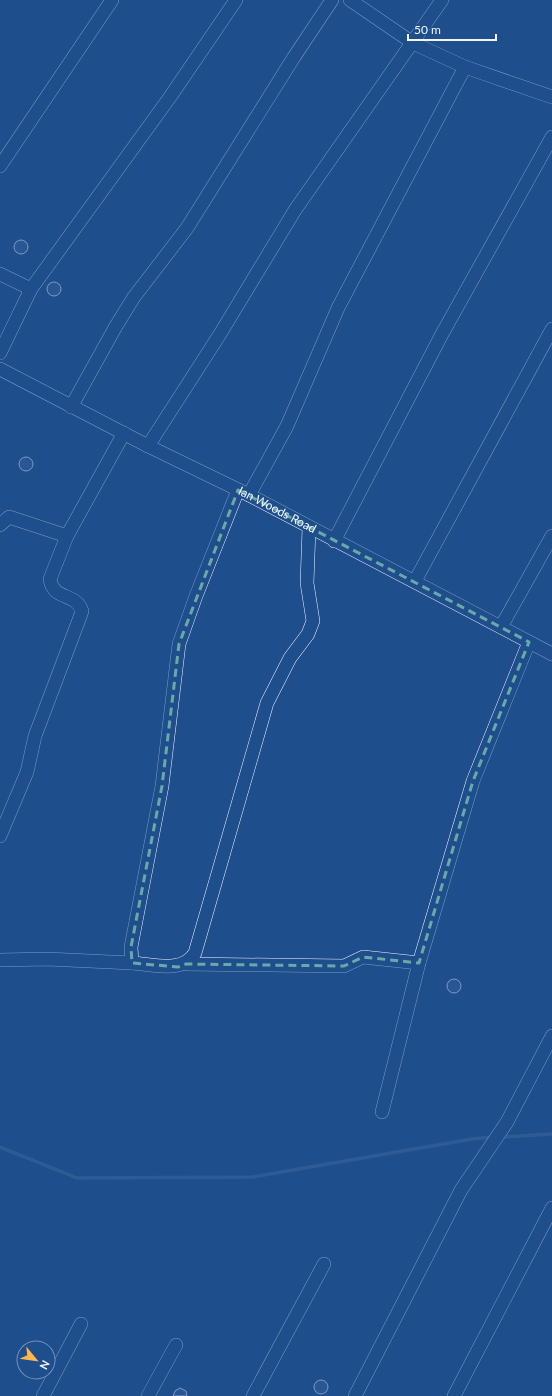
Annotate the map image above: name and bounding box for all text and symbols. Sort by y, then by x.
scale bar [408,16,496,42]
text: 50 m [414,22,441,37]
street label: Ian Woods Road [236,483,319,536]
north arrow [16,1340,56,1380]
text: N [37,1358,53,1372]

